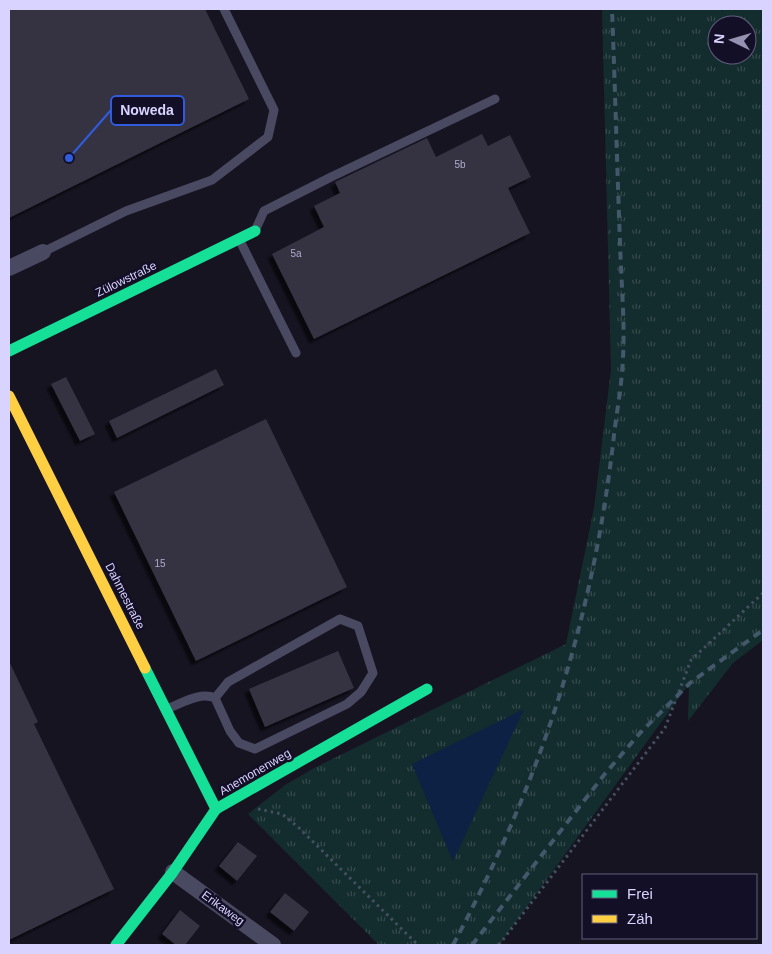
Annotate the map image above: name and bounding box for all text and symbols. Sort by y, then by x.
north arrow [707,15,757,65]
text: N [711,33,727,45]
callout: Noweda [111,96,184,125]
text: Noweda [120,102,174,118]
house number: 5b [454,159,466,170]
house number: 5a [290,248,302,259]
street label: Zülowstraße [93,258,159,300]
house number: 15 [154,558,166,569]
street label: Dahmestraße [102,560,148,632]
street label: Anemonenweg [217,746,293,798]
legend [582,874,757,939]
text: Frei [627,885,653,902]
street label: Erikaweg [199,888,247,928]
text: Zäh [627,910,653,927]

